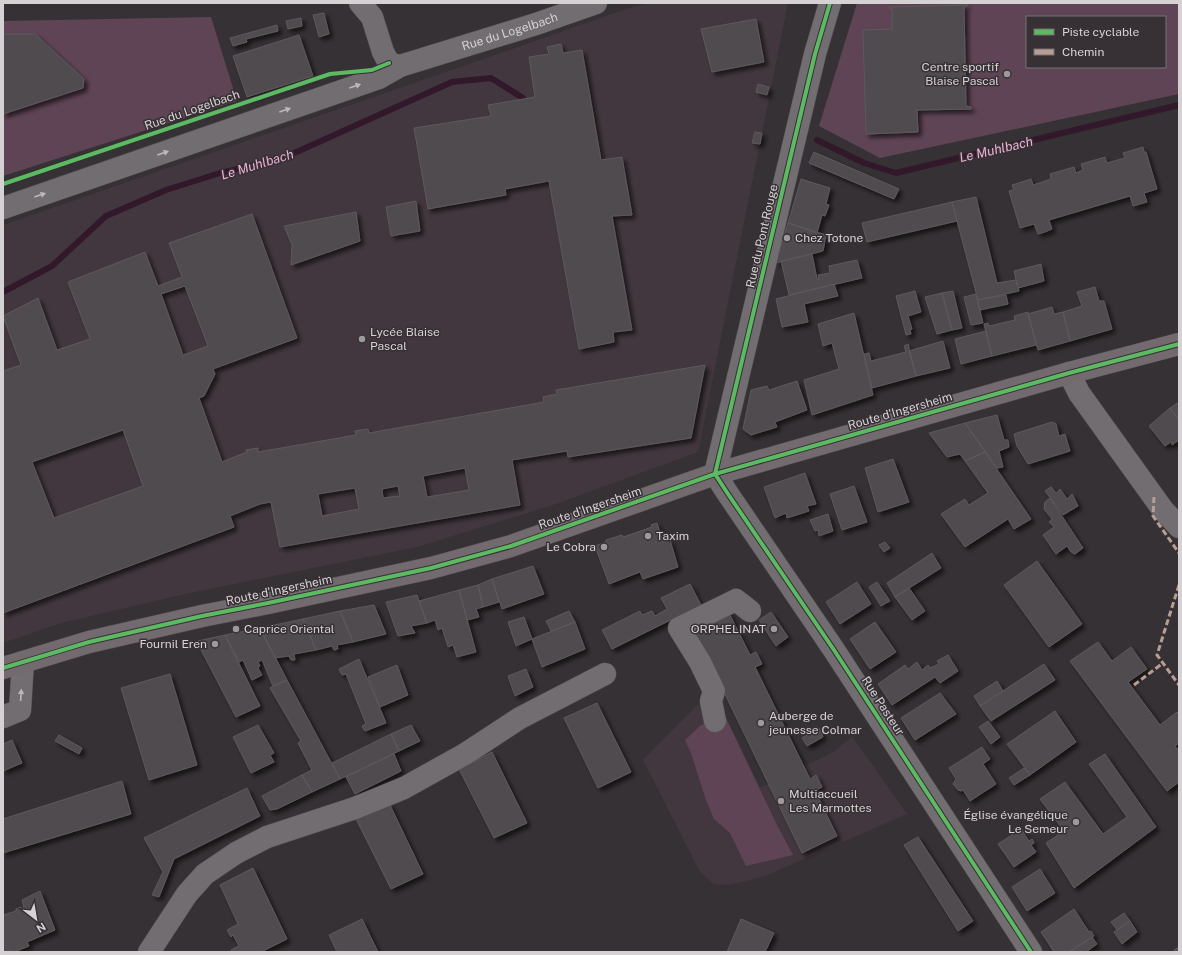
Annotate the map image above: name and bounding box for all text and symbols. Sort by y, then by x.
street label: Rue du Logelbach [460,10,560,53]
legend [1026,16,1166,68]
text: Piste cyclable [1062,25,1139,39]
text: Chemin [1062,45,1104,59]
place label: Centre sportif Blaise Pascal [921,60,999,88]
marker: Centre sportif Blaise Pascal [1002,69,1012,79]
one-way arrow [350,82,362,88]
street label: Rue du Logelbach [143,87,241,133]
one-way arrow [280,107,292,113]
water label: Le Muhlbach [958,134,1034,165]
water label: Le Muhlbach [219,146,295,183]
one-way arrow [157,149,169,155]
street label: Rue du Pont Rouge [743,183,781,289]
one-way arrow [34,192,46,198]
place label: Chez Totone [795,231,864,245]
marker: Chez Totone [782,233,792,243]
place label: Lycée Blaise Pascal [370,325,440,353]
marker: Lycée Blaise Pascal [357,334,367,344]
street label: Route d'Ingersheim [846,389,954,433]
street label: Route d'Ingersheim [537,484,643,532]
place label: Taxim [656,529,689,543]
marker: Taxim [643,531,653,541]
place label: Le Cobra [546,540,596,554]
marker: Le Cobra [599,542,609,552]
street label: Route d'Ingersheim [225,572,333,608]
place label: Caprice Oriental [244,622,335,636]
place label: ORPHELINAT [691,622,766,636]
marker: Caprice Oriental [231,624,241,634]
marker: ORPHELINAT [769,624,779,634]
place label: Fournil Eren [139,637,207,651]
marker: Fournil Eren [210,639,220,649]
street label: Rue Pasteur [859,674,907,738]
one-way arrow [17,689,24,701]
place label: Auberge de jeunesse Colmar [768,709,862,737]
marker: Auberge de jeunesse Colmar [756,718,766,728]
place label: Multiaccueil Les Marmottes [789,787,872,815]
marker: Multiaccueil Les Marmottes [776,796,786,806]
place label: Église évangélique Le Semeur [963,808,1068,836]
marker: Église évangélique Le Semeur [1071,817,1081,827]
north arrow [16,899,56,939]
text: N [34,920,48,935]

